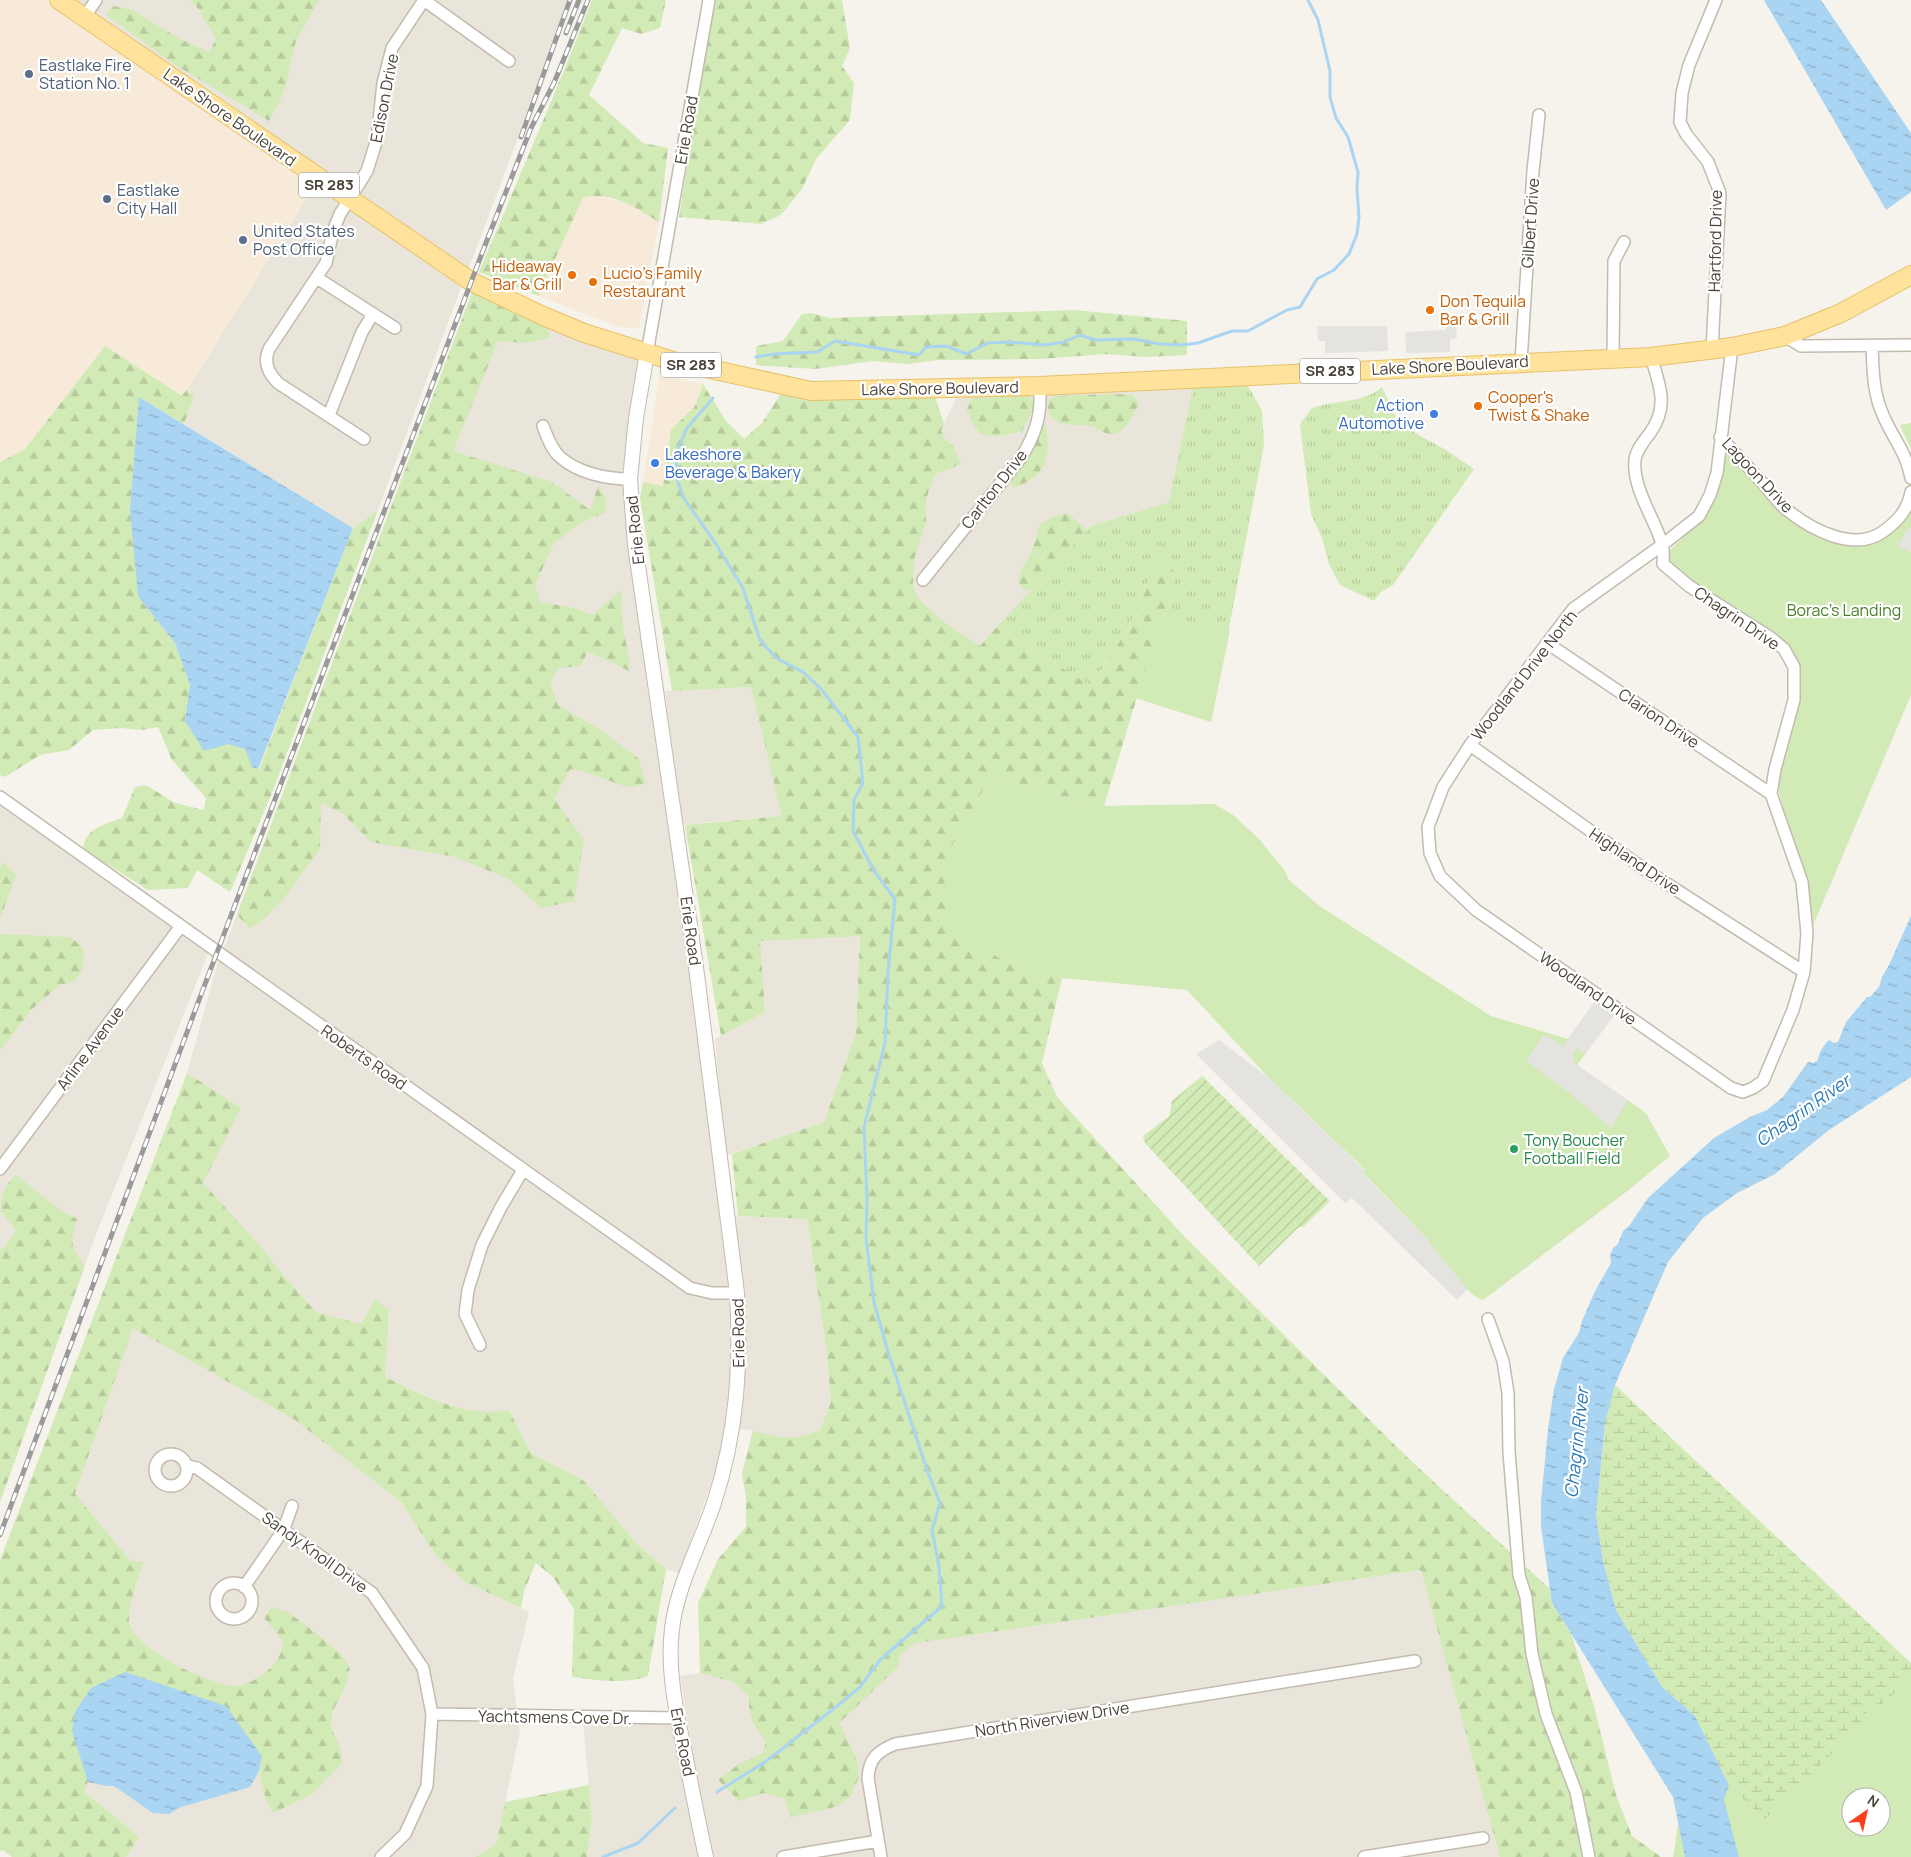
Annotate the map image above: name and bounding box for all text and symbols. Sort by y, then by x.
street label: Edison Drive [365,52,403,144]
place label: Eastlake Fire Station No. 1 [39,54,132,94]
street label: Lake Shore Boulevard [159,63,301,171]
marker: Eastlake Fire Station No. 1 [23,68,35,80]
street label: Erie Road [669,94,703,166]
road number: SR 283 [299,172,359,198]
street label: Gilbert Drive [1516,177,1544,269]
place label: Eastlake City Hall [117,179,180,219]
street label: Hartford Drive [1703,190,1727,292]
marker: Eastlake City Hall [101,193,113,205]
place label: United States Post Office [253,220,355,260]
marker: United States Post Office [237,234,249,246]
place label: Hideaway Bar & Grill [491,255,563,295]
place label: Lucio's Family Restaurant [603,262,703,302]
marker: Hideaway Bar & Grill [566,269,578,281]
marker: Lucio's Family Restaurant [587,276,599,288]
place label: Don Tequila Bar & Grill [1440,290,1526,330]
marker: Don Tequila Bar & Grill [1424,304,1436,316]
street label: Lake Shore Boulevard [1371,350,1529,380]
road number: SR 283 [661,352,721,378]
road number: SR 283 [1300,358,1360,384]
street label: Lake Shore Boulevard [861,376,1019,400]
place label: Cooper's Twist & Shake [1488,386,1590,426]
place label: Action Automotive [1339,394,1424,434]
marker: Cooper's Twist & Shake [1472,400,1484,412]
marker: Action Automotive [1428,408,1440,420]
street label: Lagoon Drive [1717,433,1799,517]
place label: Lakeshore Beverage & Bakery [665,443,801,483]
street label: Carlton Drive [956,445,1032,533]
marker: Lakeshore Beverage & Bakery [649,457,661,469]
street label: Erie Road [620,494,650,566]
street label: Chagrin Drive [1690,581,1784,655]
park label: Borac's Landing [1787,599,1901,621]
street label: Woodland Drive North [1466,605,1582,745]
street label: Clarion Drive [1614,683,1704,753]
street label: Highland Drive [1585,822,1685,900]
street label: Erie Road [675,895,707,967]
street label: Woodland Drive [1535,946,1641,1030]
street label: Arline Avenue [51,1001,129,1095]
street label: Roberts Road [317,1019,411,1095]
water label: Chagrin River [1750,1067,1857,1152]
place label: Tony Boucher Football Field [1524,1129,1625,1169]
marker: Tony Boucher Football Field [1508,1143,1520,1155]
street label: Erie Road [726,1298,750,1368]
water label: Chagrin River [1558,1384,1594,1499]
street label: Sandy Knoll Drive [258,1506,372,1598]
street label: North Riverview Drive [973,1696,1131,1742]
street label: Yachtsmens Cove Dr. [478,1705,632,1729]
street label: Erie Road [666,1706,700,1778]
north arrow [1841,1787,1891,1837]
text: N [1864,1790,1883,1811]

